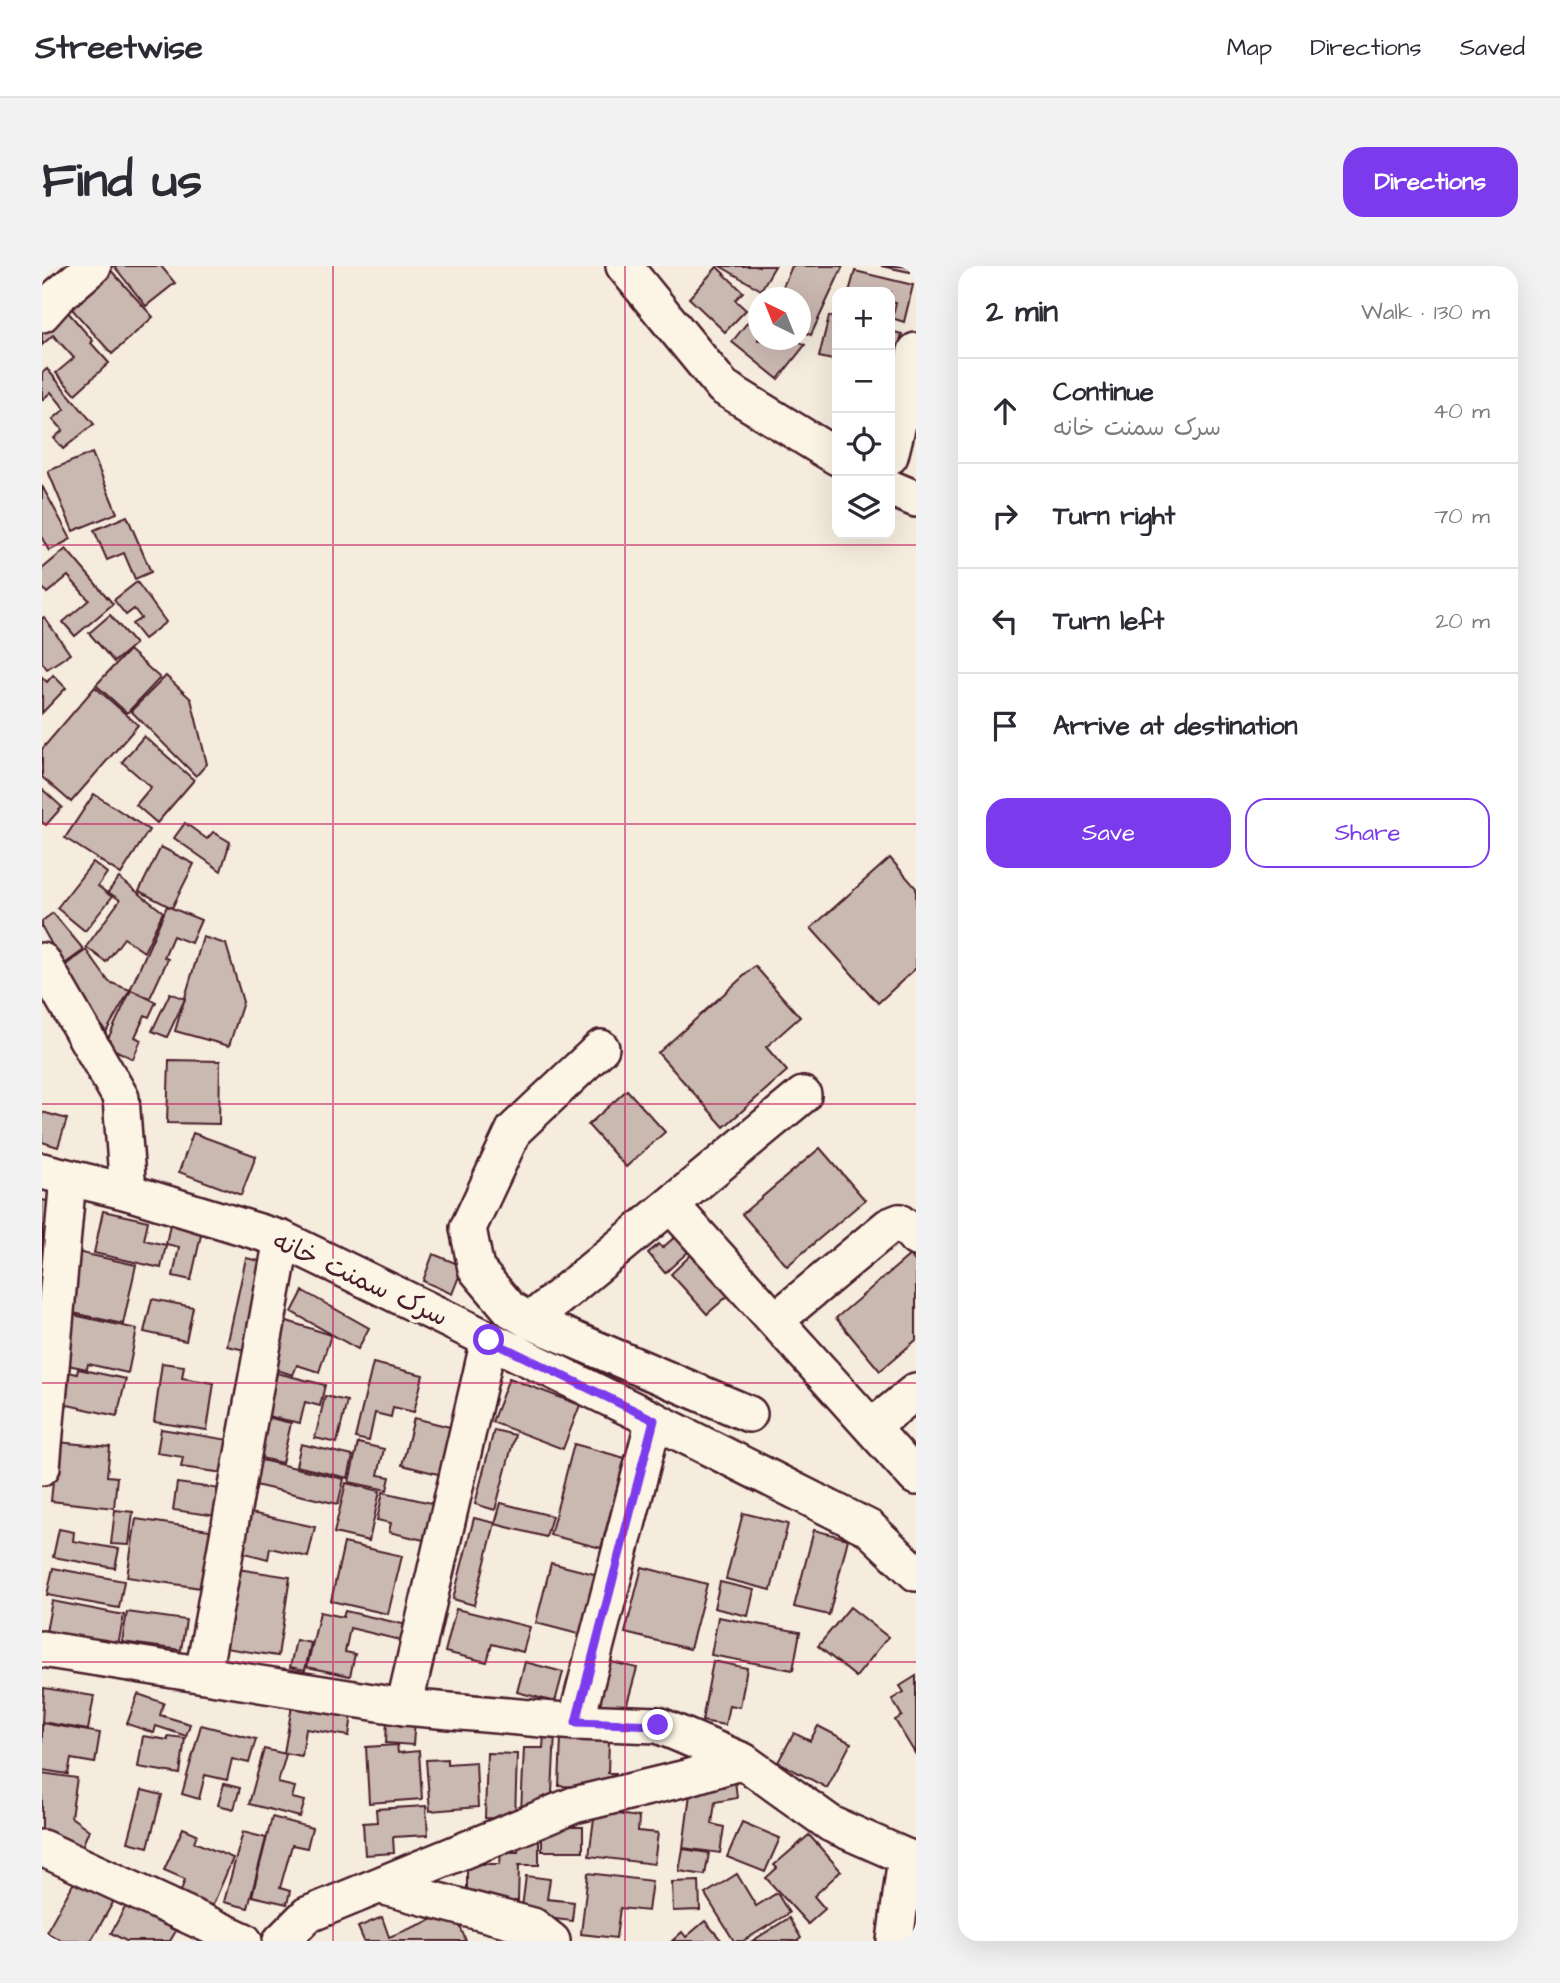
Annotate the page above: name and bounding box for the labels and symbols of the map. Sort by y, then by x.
north arrow [748,287,811,350]
street label: سرک سمنت خانه [266,1223,454,1335]
route start [473,1324,504,1355]
route end [642,1709,673,1740]

